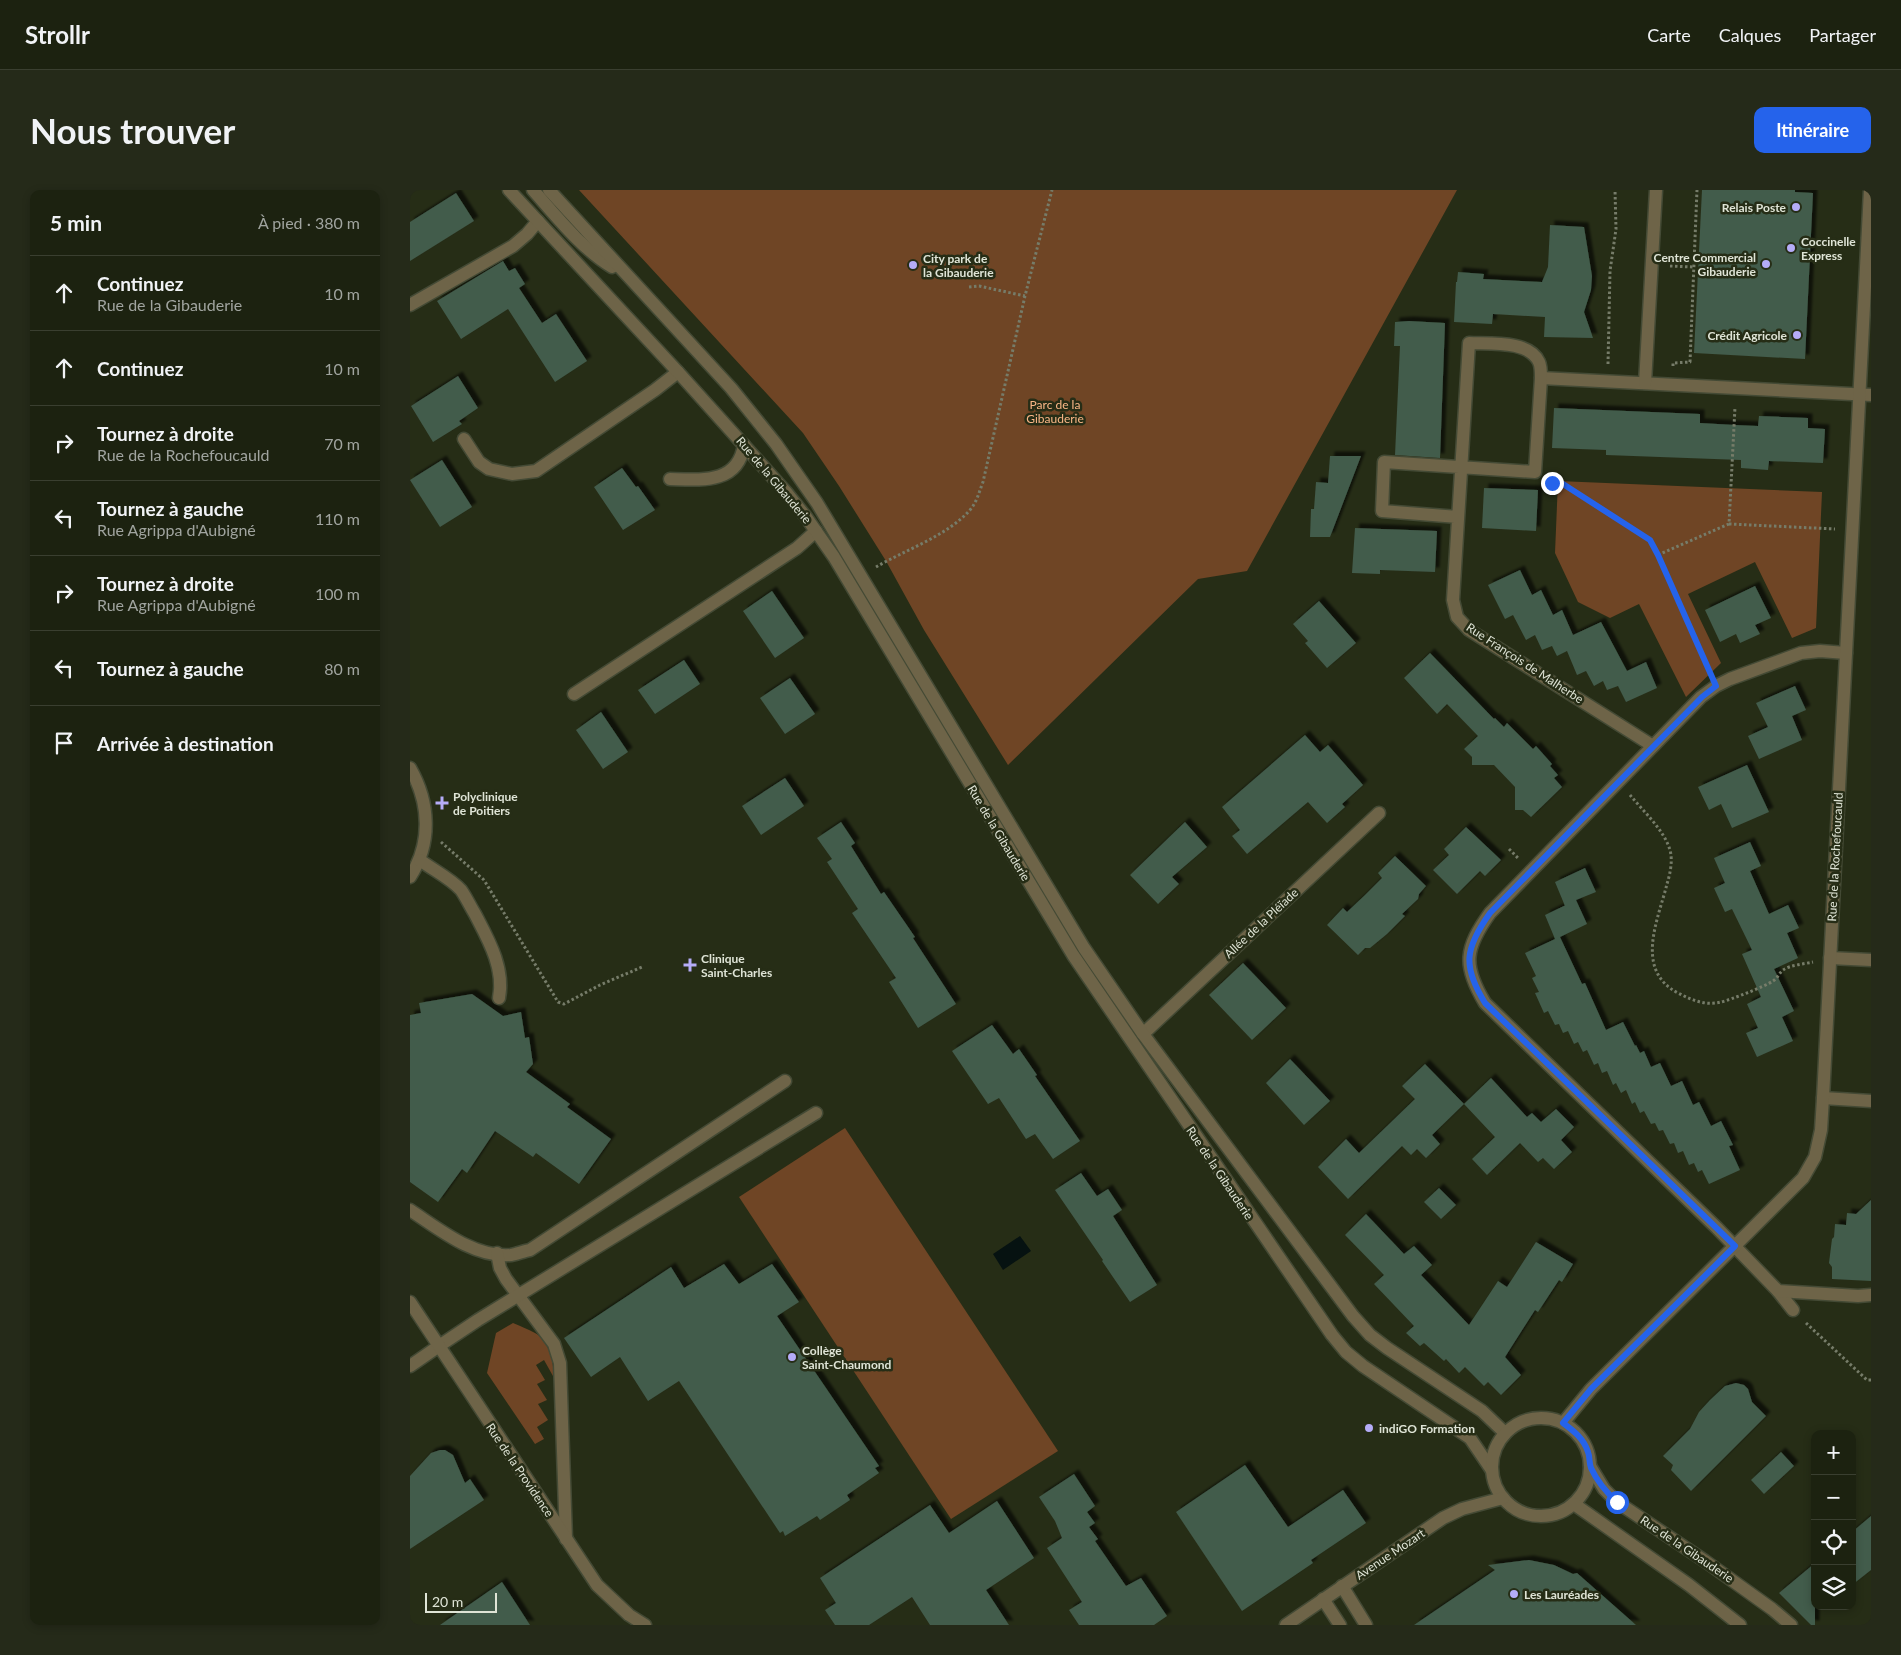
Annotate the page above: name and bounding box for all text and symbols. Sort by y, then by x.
text: Strollr [25,20,90,49]
text: Carte [1647,24,1691,46]
text: Calques [1719,24,1781,46]
text: Partager [1809,24,1876,46]
button: Itinéraire [1754,107,1871,153]
text: Nous trouver [30,109,235,151]
place label: Relais Poste [1722,200,1787,215]
marker: Relais Poste [1790,201,1802,213]
text: 5 min [50,210,102,235]
text: À pied · 380 m [258,213,360,232]
place label: Coccinelle Express [1801,234,1856,263]
marker: Coccinelle Express [1785,242,1797,254]
place label: Centre Commercial Gibauderie [1654,250,1757,279]
place label: City park de la Gibauderie [923,251,994,280]
marker: Centre Commercial Gibauderie [1760,258,1772,270]
marker: City park de la Gibauderie [907,259,919,271]
text: Continuez [97,272,183,295]
icon: ahead [50,279,78,307]
text: 10 m [324,284,360,303]
text: Rue de la Gibauderie [97,295,242,314]
place label: Crédit Agricole [1707,328,1788,343]
marker: Crédit Agricole [1791,329,1803,341]
icon: ahead [50,354,78,382]
text: Continuez [97,357,183,380]
text: 10 m [324,359,360,378]
park label: Parc de la Gibauderie [1026,397,1084,426]
text: Tournez à droite [97,422,234,445]
icon: right [50,429,78,457]
street label: Rue de la Gibauderie [733,433,815,527]
text: 70 m [324,434,360,453]
text: Rue de la Rochefoucauld [97,445,270,464]
route end [1541,472,1564,495]
text: Tournez à gauche [97,497,244,520]
icon: left [50,504,78,532]
text: 110 m [315,509,360,528]
text: Rue Agrippa d'Aubigné [97,520,256,539]
text: Tournez à droite [97,572,234,595]
icon: right [50,579,78,607]
text: 100 m [315,584,360,603]
text: Rue Agrippa d'Aubigné [97,595,256,614]
street label: Rue François de Malherbe [1464,620,1586,706]
icon: left [50,654,78,682]
text: Tournez à gauche [97,657,244,680]
text: 80 m [324,659,360,678]
icon: arrive [50,729,78,757]
text: Arrivée à destination [97,732,274,755]
street label: Rue de la Gibauderie [965,782,1033,884]
place label: Polyclinique de Poitiers [453,789,518,818]
street label: Rue de la Rochefoucauld [1824,792,1846,922]
marker: Polyclinique de Poitiers [435,796,449,810]
street label: Allée de la Pléïade [1221,885,1301,961]
place label: Clinique Saint-Charles [701,951,772,980]
marker: Clinique Saint-Charles [683,958,697,972]
street label: Rue de la Gibauderie [1183,1124,1257,1222]
place label: Collège Saint-Chaumond [802,1343,892,1372]
marker: Collège Saint-Chaumond [786,1351,798,1363]
street label: Rue de la Providence [483,1420,557,1520]
place label: indiGO Formation [1379,1421,1475,1436]
marker: indiGO Formation [1363,1422,1375,1434]
map controls [1811,1430,1856,1610]
button: + [1811,1430,1856,1475]
button: − [1811,1475,1856,1520]
route start [1606,1491,1629,1514]
street label: Rue de la Gibauderie [1638,1512,1736,1586]
button: locate [1811,1520,1856,1565]
street label: Avenue Mozart [1352,1525,1428,1583]
button: layers [1811,1565,1856,1610]
place label: Les Lauréades [1524,1587,1599,1602]
marker: Les Lauréades [1508,1588,1520,1600]
scale bar [425,1590,498,1613]
text: 20 m [432,1593,463,1610]

